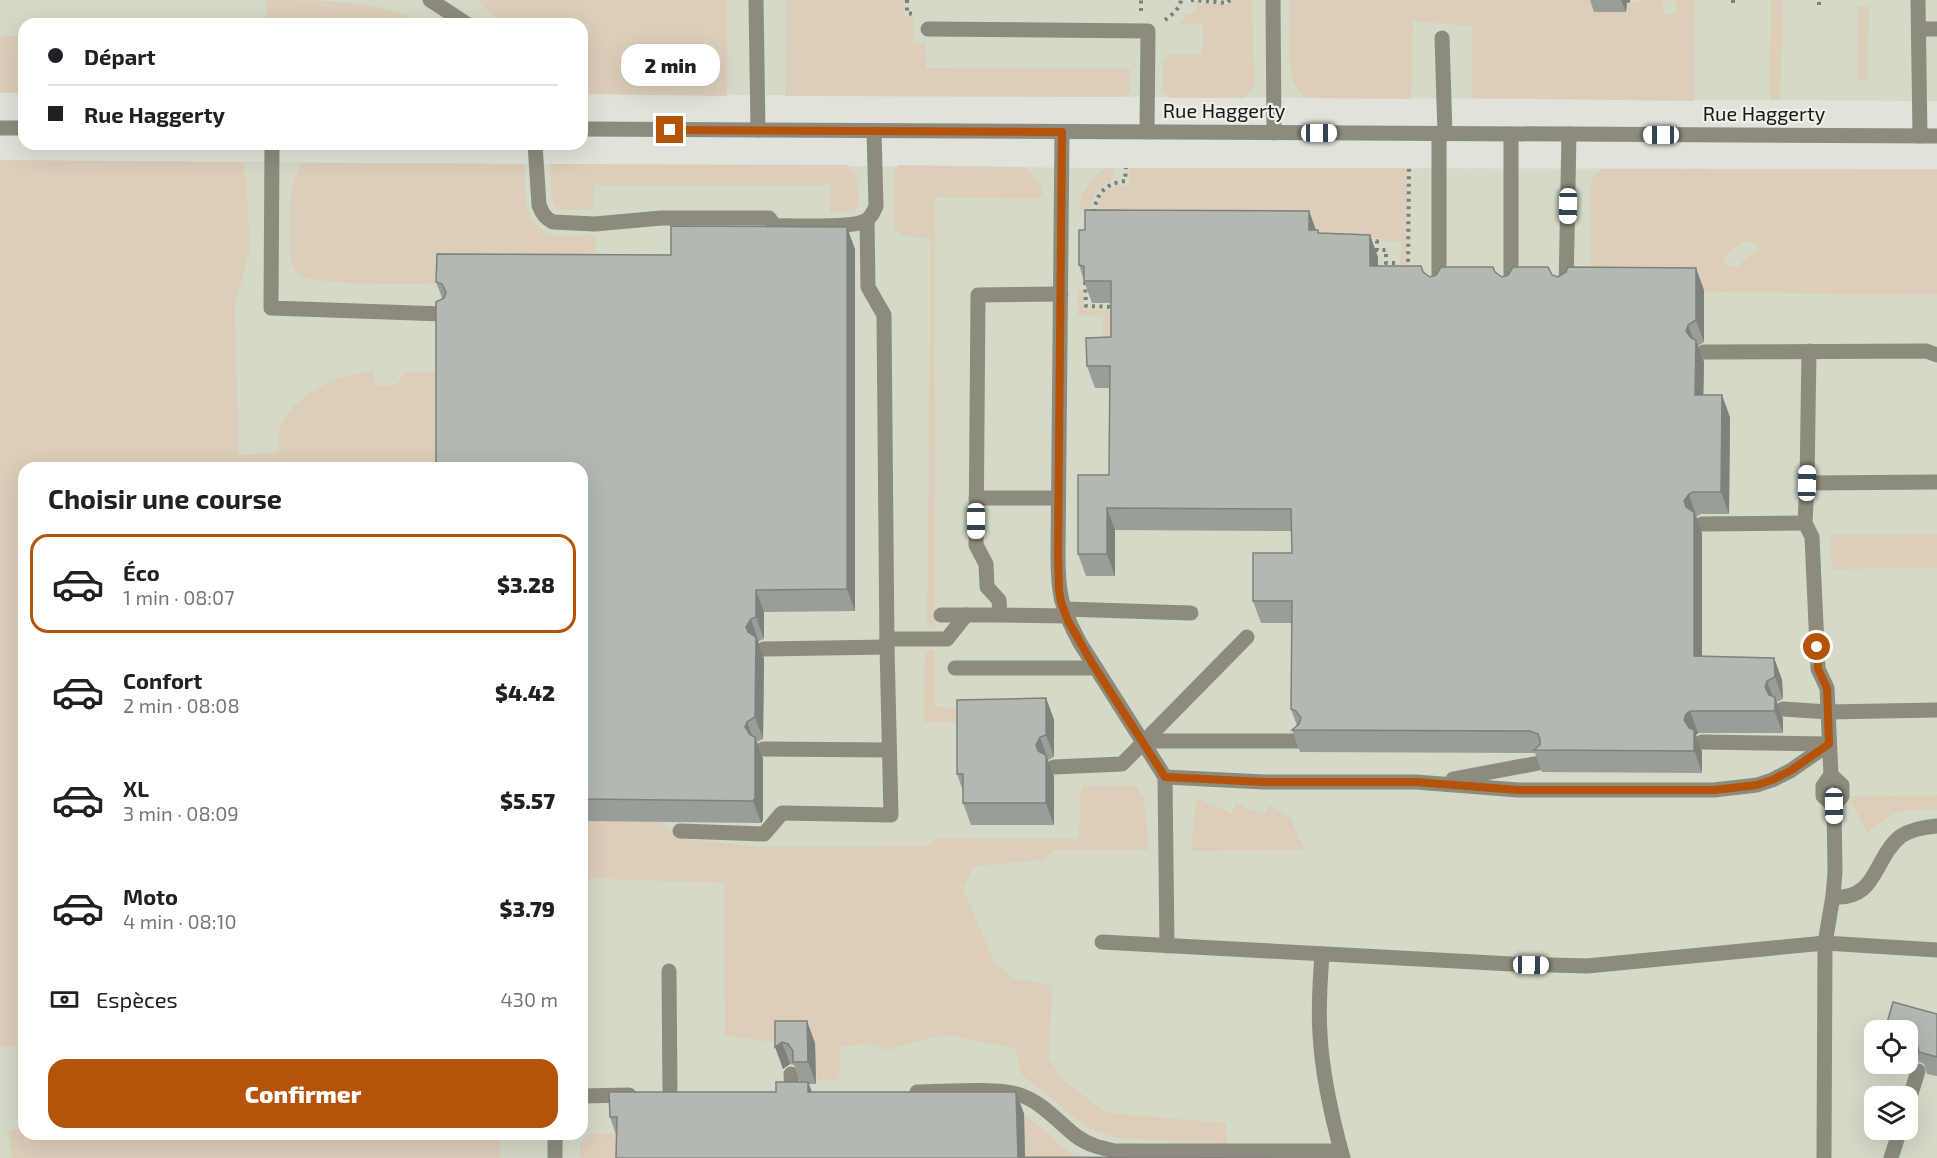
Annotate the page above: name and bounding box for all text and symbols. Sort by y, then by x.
text: Départ [84,43,156,69]
callout: 2 min [620,43,720,85]
text: 2 min [645,53,696,77]
street label: Rue Haggerty [1163,98,1286,122]
text: Rue Haggerty [84,101,225,127]
street label: Rue Haggerty [1703,101,1826,125]
route end [656,116,683,143]
car [1301,124,1337,142]
car [1643,126,1679,144]
car [1559,188,1577,224]
car [1798,465,1816,501]
text: Choisir une course [48,482,282,514]
car [967,503,985,539]
icon: car [51,557,105,611]
text: Éco [123,559,160,585]
text: $3.28 [497,571,555,597]
text: 1 min · 08:07 [123,585,234,609]
route start [1803,633,1830,660]
icon: car [51,665,105,719]
text: Confort [123,667,202,693]
text: $4.42 [495,679,555,705]
text: 2 min · 08:08 [123,693,240,717]
icon: car [51,773,105,827]
text: XL [123,775,149,801]
text: $5.57 [500,787,555,813]
car [1825,788,1843,824]
text: 3 min · 08:09 [123,801,239,825]
icon: car [51,881,105,935]
text: Moto [123,883,178,909]
text: $3.79 [500,895,555,921]
text: 4 min · 08:10 [123,909,236,933]
car [1513,956,1549,974]
icon: cash [48,983,81,1016]
text: Espèces [96,986,178,1012]
text: 430 m [501,987,558,1011]
map controls [1864,1020,1918,1140]
button: locate [1864,1020,1918,1074]
button: Confirmer [48,1059,558,1128]
button: layers [1864,1086,1918,1140]

